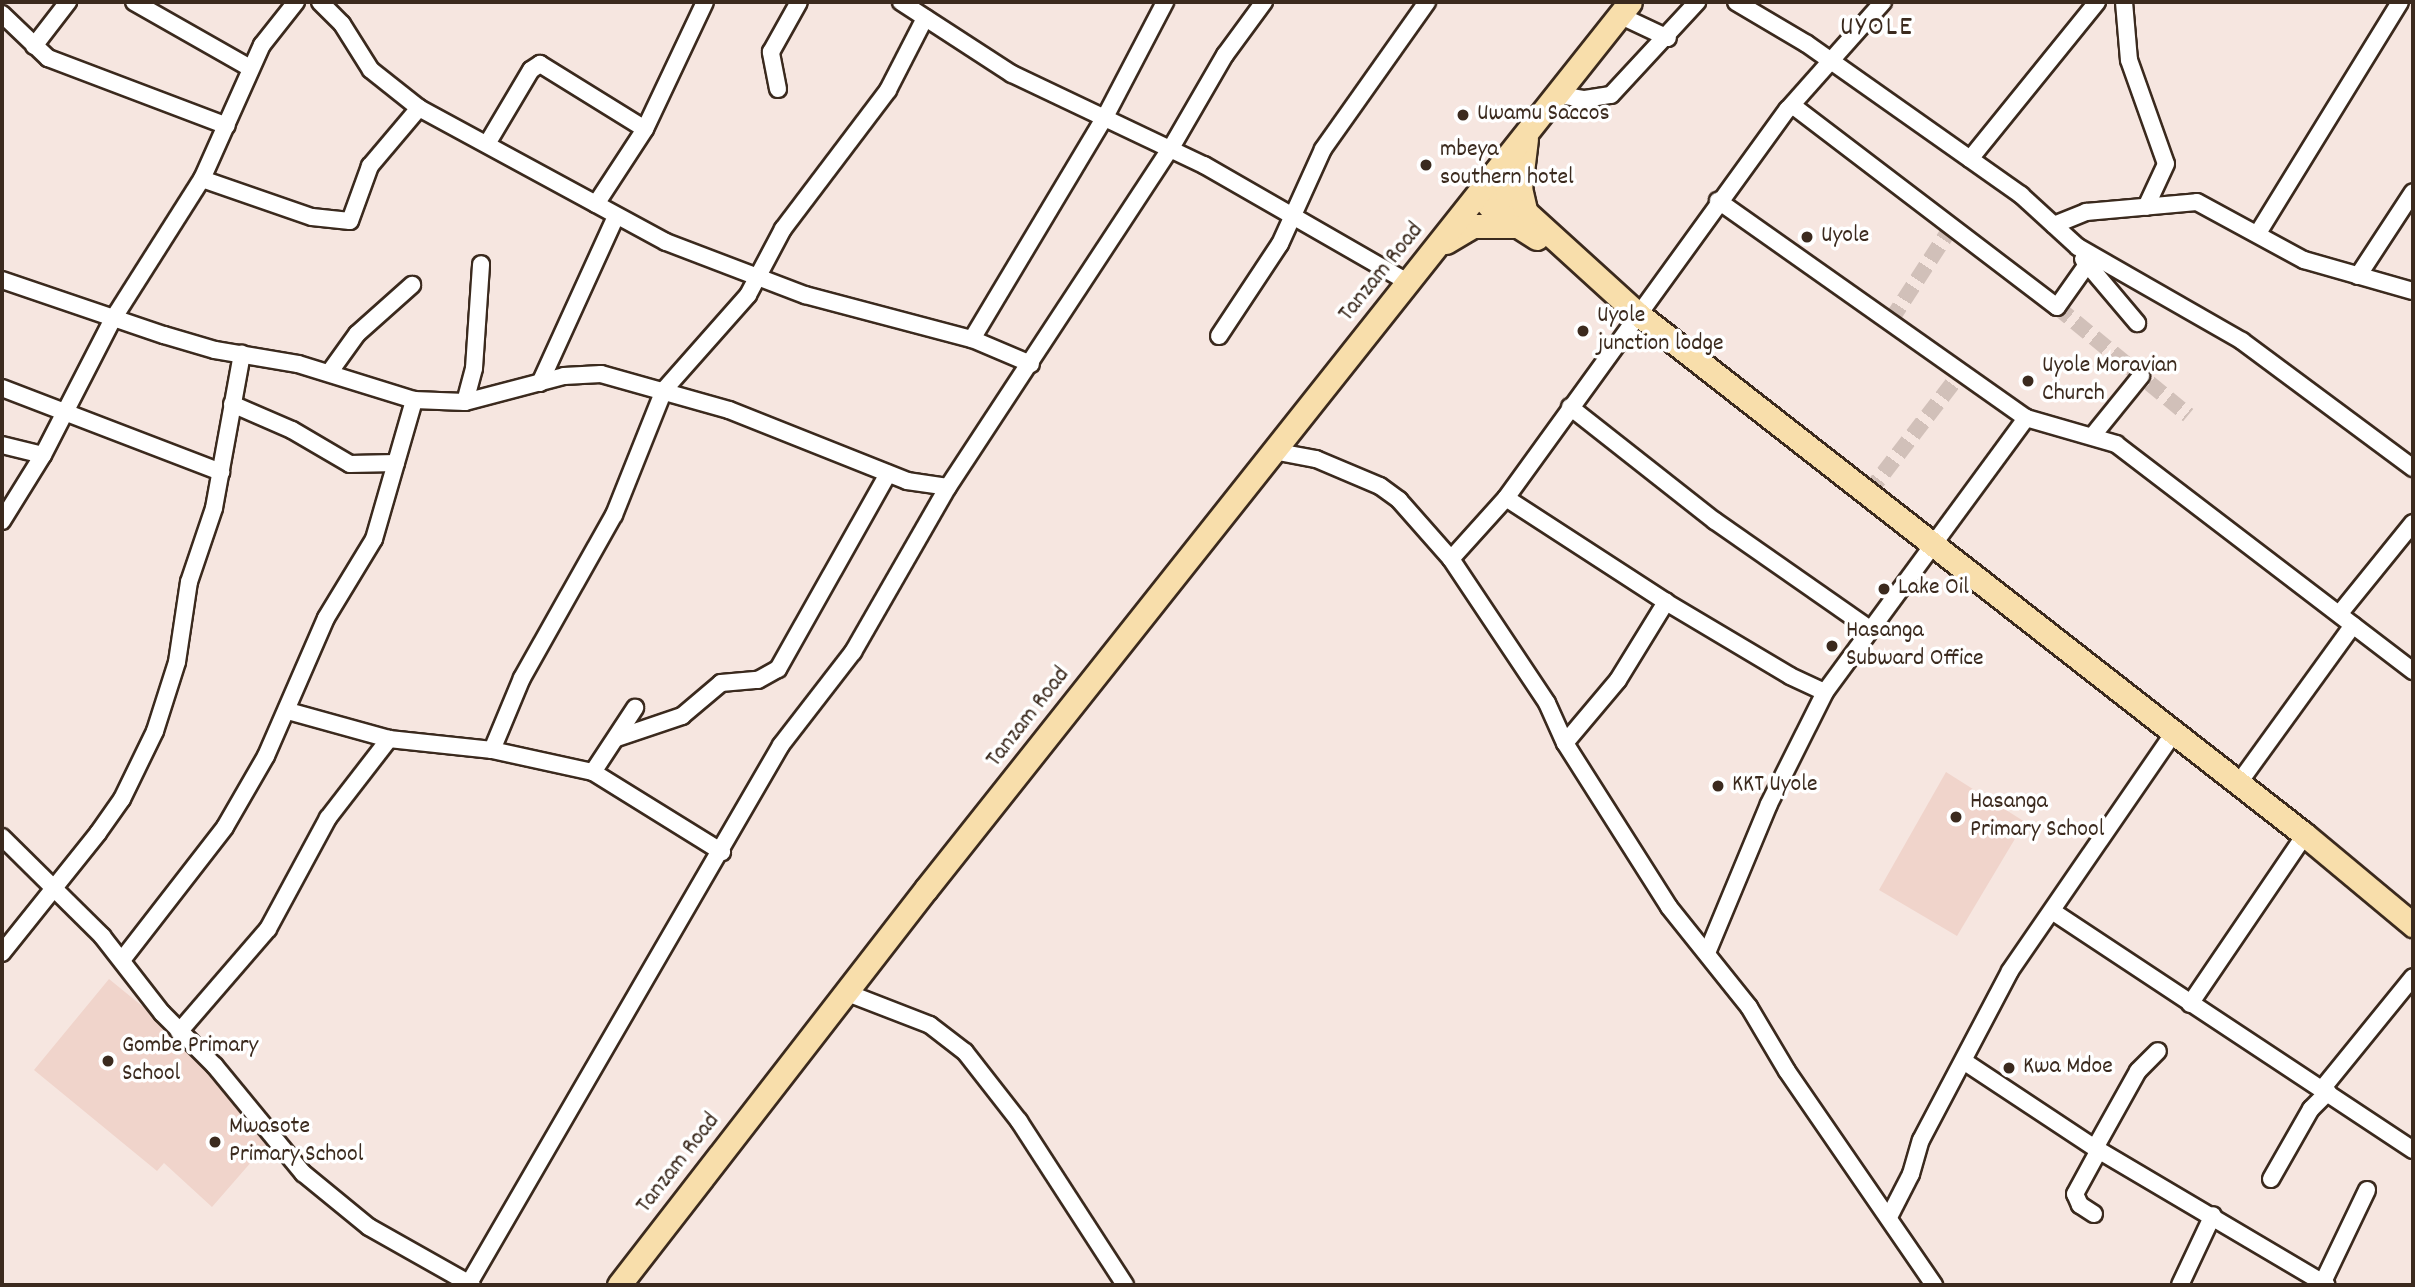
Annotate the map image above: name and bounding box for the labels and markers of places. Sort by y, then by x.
place label: Uwamu Saccos [1477,101,1610,129]
marker: Uwamu Saccos [1455,107,1471,123]
place label: mbeya southern hotel [1440,137,1574,193]
marker: mbeya southern hotel [1418,157,1434,173]
place label: Uyole [1821,223,1869,251]
marker: Uyole [1799,229,1815,245]
place label: Uyole junction lodge [1597,303,1724,359]
marker: Uyole junction lodge [1575,323,1591,339]
place label: Uyole Moravian Church [2042,353,2177,409]
marker: Uyole Moravian Church [2020,373,2036,389]
place label: Lake Oil [1898,575,1969,603]
marker: Lake Oil [1876,581,1892,597]
place label: Hasanga Subward Office [1846,618,1984,674]
marker: Hasanga Subward Office [1824,638,1840,654]
place label: KKT Uyole [1732,772,1818,800]
marker: KKT Uyole [1710,778,1726,794]
place label: Hasanga Primary School [1970,789,2104,845]
marker: Hasanga Primary School [1948,809,1964,825]
place label: Gombe Primary School [122,1033,258,1089]
marker: Gombe Primary School [100,1053,116,1069]
place label: Kwa Mdoe [2023,1054,2113,1082]
marker: Kwa Mdoe [2001,1060,2017,1076]
place label: Mwasote Primary School [229,1114,363,1170]
marker: Mwasote Primary School [207,1134,223,1150]

